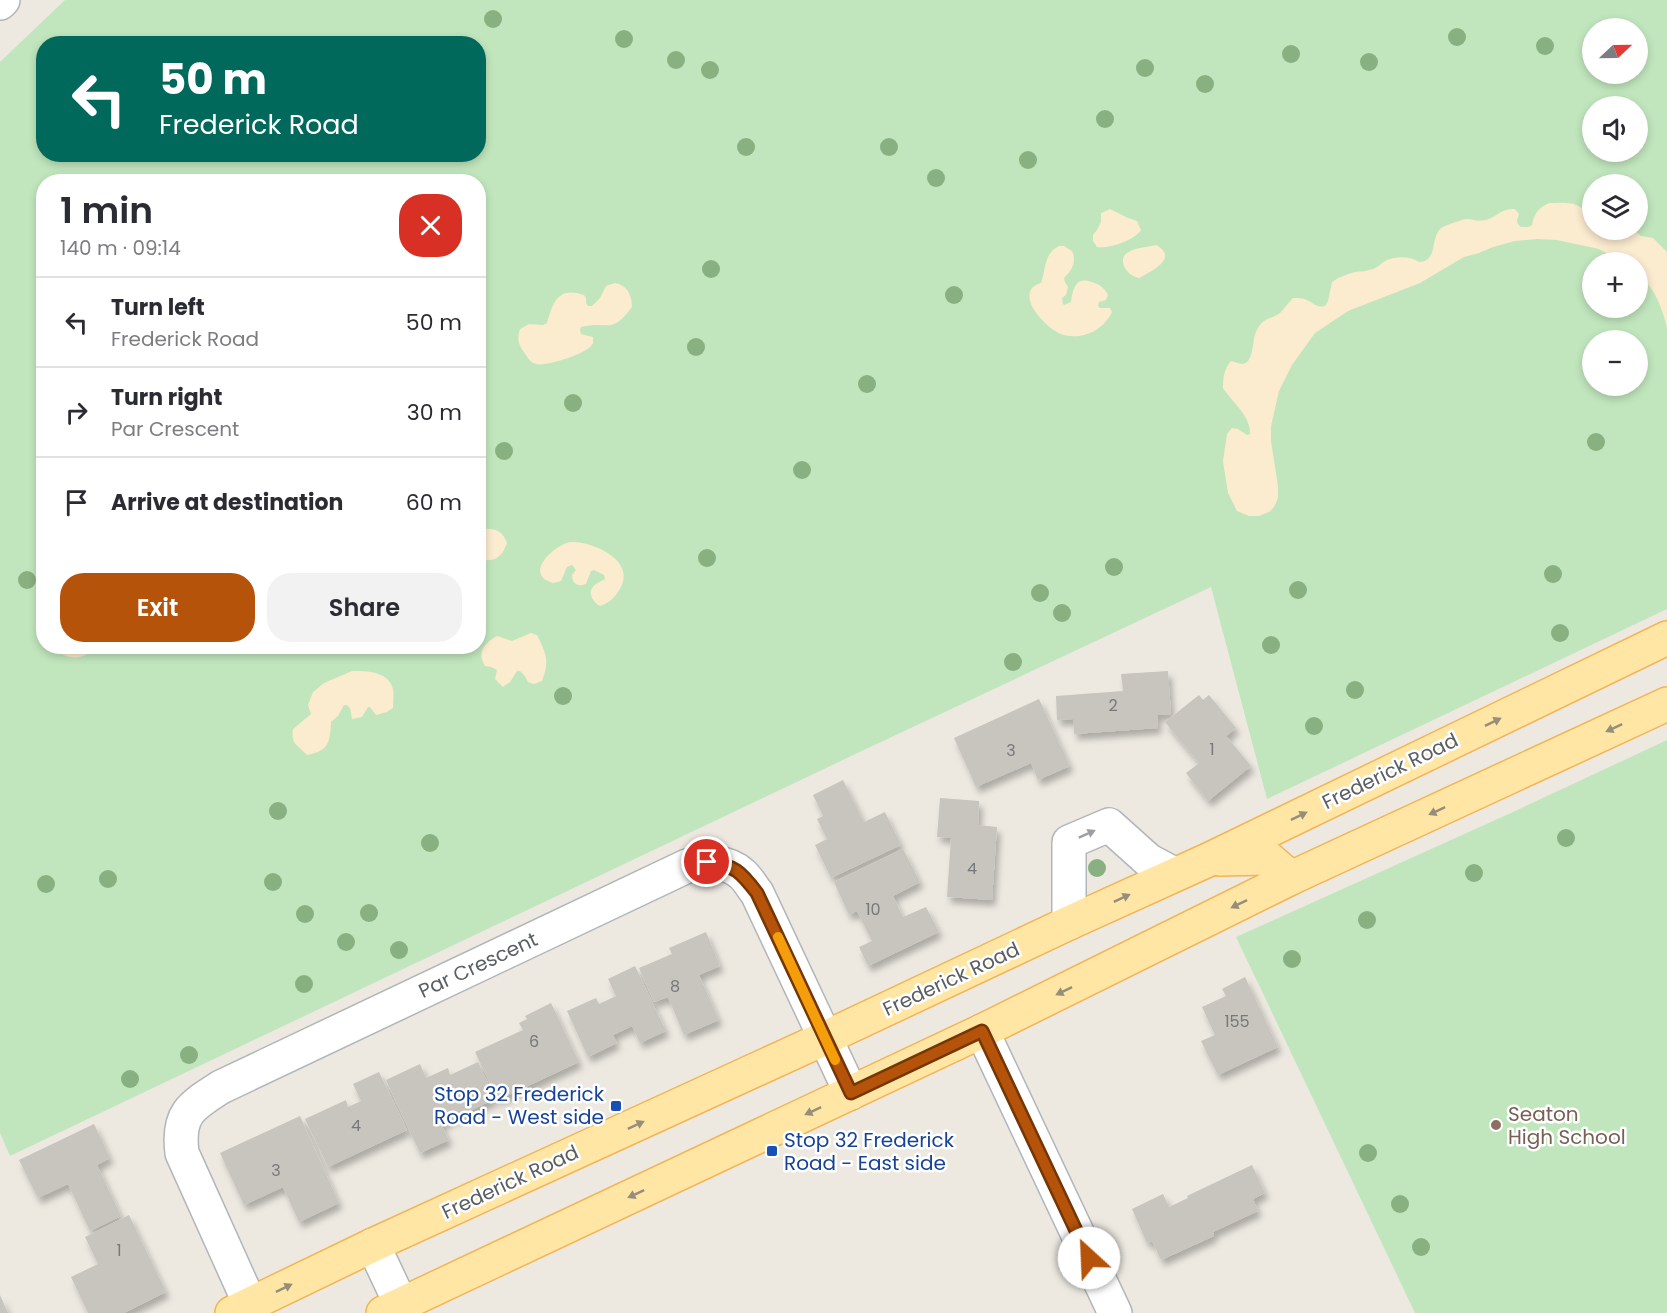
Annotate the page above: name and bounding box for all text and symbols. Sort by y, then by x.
north arrow [1582,18,1648,84]
map controls [1582,18,1648,396]
text: 50 m [159,50,267,109]
icon: left [60,60,138,138]
button: sound [1582,96,1648,162]
text: Frederick Road [159,106,359,143]
button: layers [1582,174,1648,240]
text: 1 min [60,185,153,236]
button: close [399,194,462,257]
text: 140 m · 09:14 [60,234,181,262]
button: + [1582,252,1648,318]
text: Turn left [111,292,205,323]
icon: left [60,306,93,339]
text: 50 m [406,307,462,338]
text: Frederick Road [111,325,259,353]
button: − [1582,330,1648,396]
text: Turn right [111,382,222,413]
icon: right [60,396,93,429]
text: 30 m [407,397,462,428]
text: Par Crescent [111,415,239,443]
icon: arrive [60,486,93,519]
text: Arrive at destination [111,487,343,518]
text: 60 m [406,487,462,518]
button: Exit [60,573,255,642]
button: Share [267,573,462,642]
house number: 2 [1108,694,1118,717]
one-way arrow [1485,717,1502,726]
one-way arrow [1605,724,1622,733]
street label: Frederick Road [1317,726,1463,816]
house number: 1 [1209,738,1215,761]
house number: 3 [1006,739,1016,762]
one-way arrow [1429,806,1446,815]
one-way arrow [1290,811,1307,820]
one-way arrow [1079,829,1097,839]
pin [681,836,732,887]
icon: arrive [690,845,723,878]
house number: 4 [967,857,977,880]
one-way arrow [1114,893,1132,903]
house number: 10 [865,898,881,921]
one-way arrow [1230,899,1248,909]
street label: Par Crescent [414,925,542,1005]
street label: Frederick Road [878,935,1024,1023]
house number: 8 [670,975,680,998]
one-way arrow [1056,986,1073,995]
house number: 155 [1224,1010,1250,1033]
house number: 6 [529,1030,539,1053]
place label: Stop 32 Frederick Road - West side [434,1080,605,1131]
marker: Stop 32 Frederick Road - West side [609,1099,623,1113]
place label: Seaton High School [1508,1100,1626,1151]
one-way arrow [804,1107,821,1116]
house number: 4 [351,1114,361,1137]
marker: Seaton High School [1489,1118,1503,1132]
one-way arrow [627,1119,645,1129]
place label: Stop 32 Frederick Road - East side [784,1126,955,1177]
street label: Frederick Road [437,1138,583,1226]
marker: Stop 32 Frederick Road - East side [765,1144,779,1158]
house number: 3 [271,1159,281,1182]
one-way arrow [626,1189,644,1199]
position arrow [1057,1226,1121,1290]
house number: 1 [116,1239,122,1262]
one-way arrow [276,1283,293,1292]

